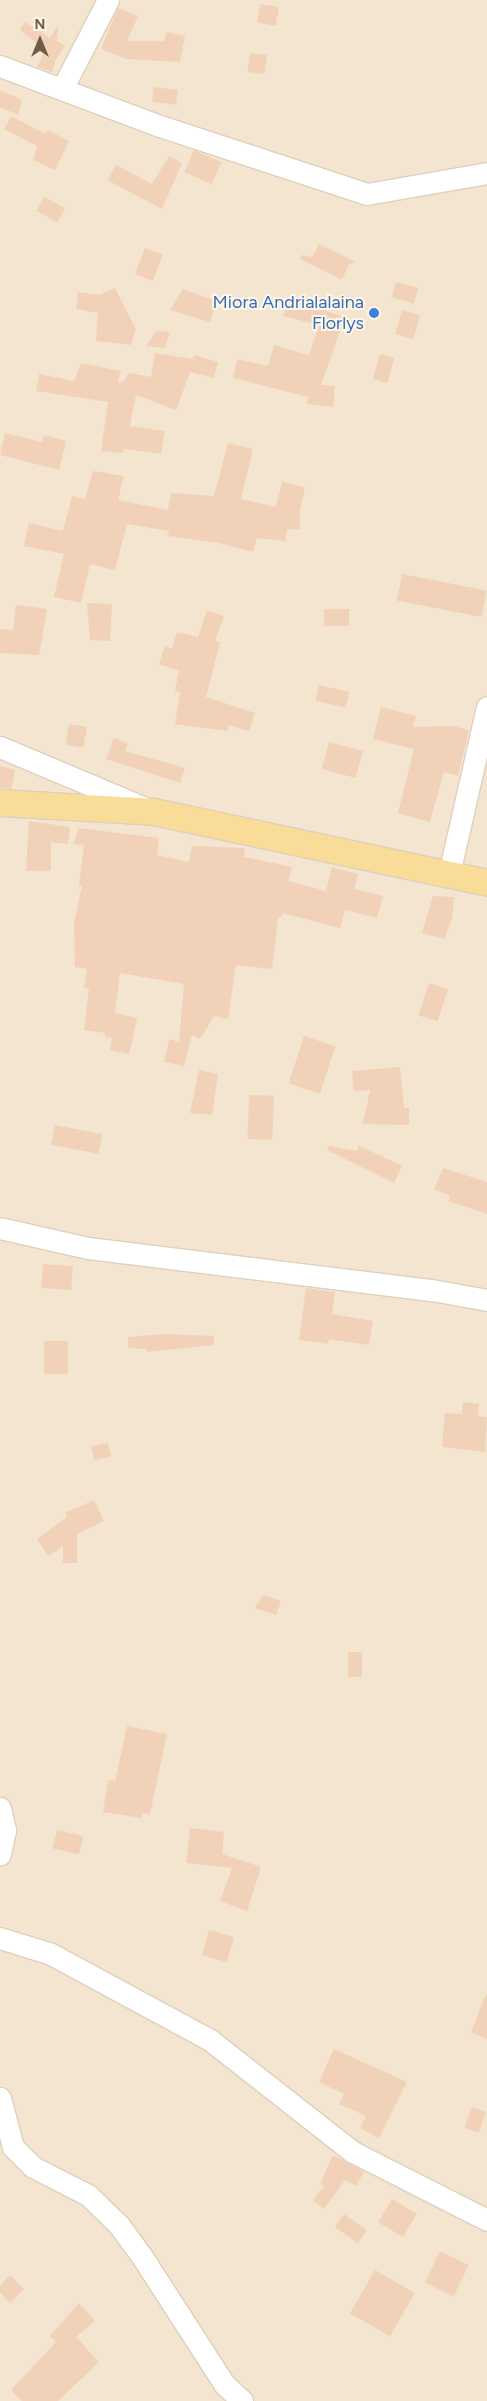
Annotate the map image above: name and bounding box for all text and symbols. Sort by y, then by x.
north arrow [15,15,65,65]
text: N [35,16,45,33]
place label: Miora Andrialalaina Florlys [213,292,364,334]
marker: Miora Andrialalaina Florlys [368,307,380,319]

